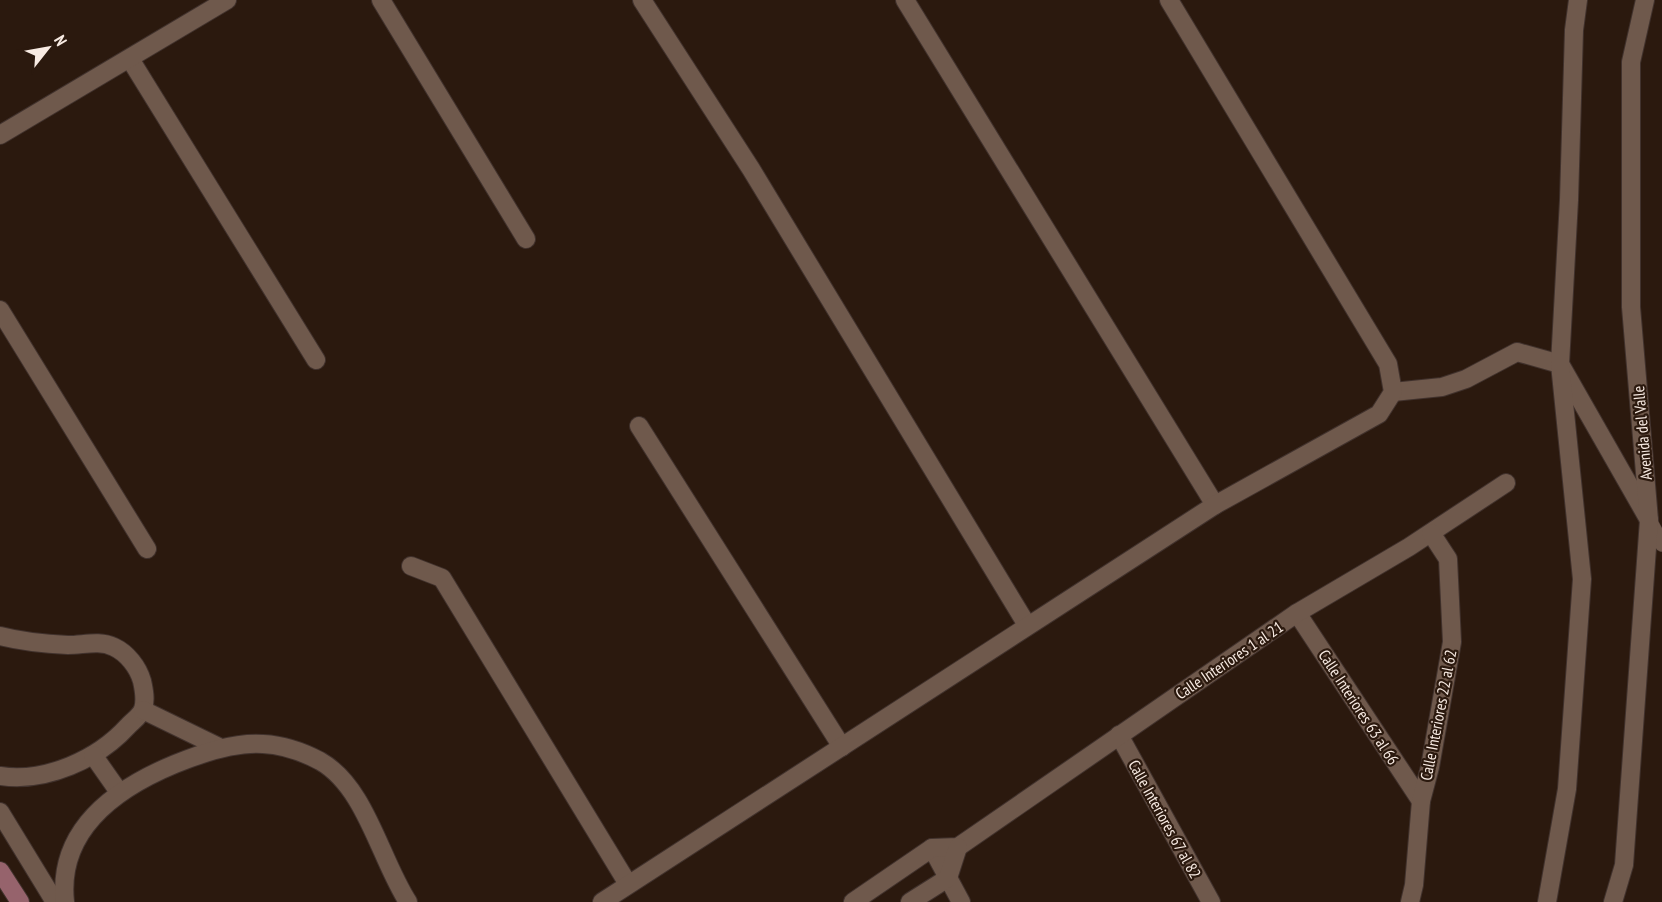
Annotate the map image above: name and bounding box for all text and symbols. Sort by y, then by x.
north arrow [18,18,78,78]
text: N [50,31,72,49]
street label: Avenida del Valle [1628,385,1656,481]
street label: Calle Interiores 1 al 21 [1171,617,1287,703]
street label: Calle Interiores 63 al 66 [1314,646,1404,768]
street label: Calle Interiores 22 al 62 [1416,648,1460,782]
street label: Calle Interiores 67 al 82 [1124,756,1206,882]

